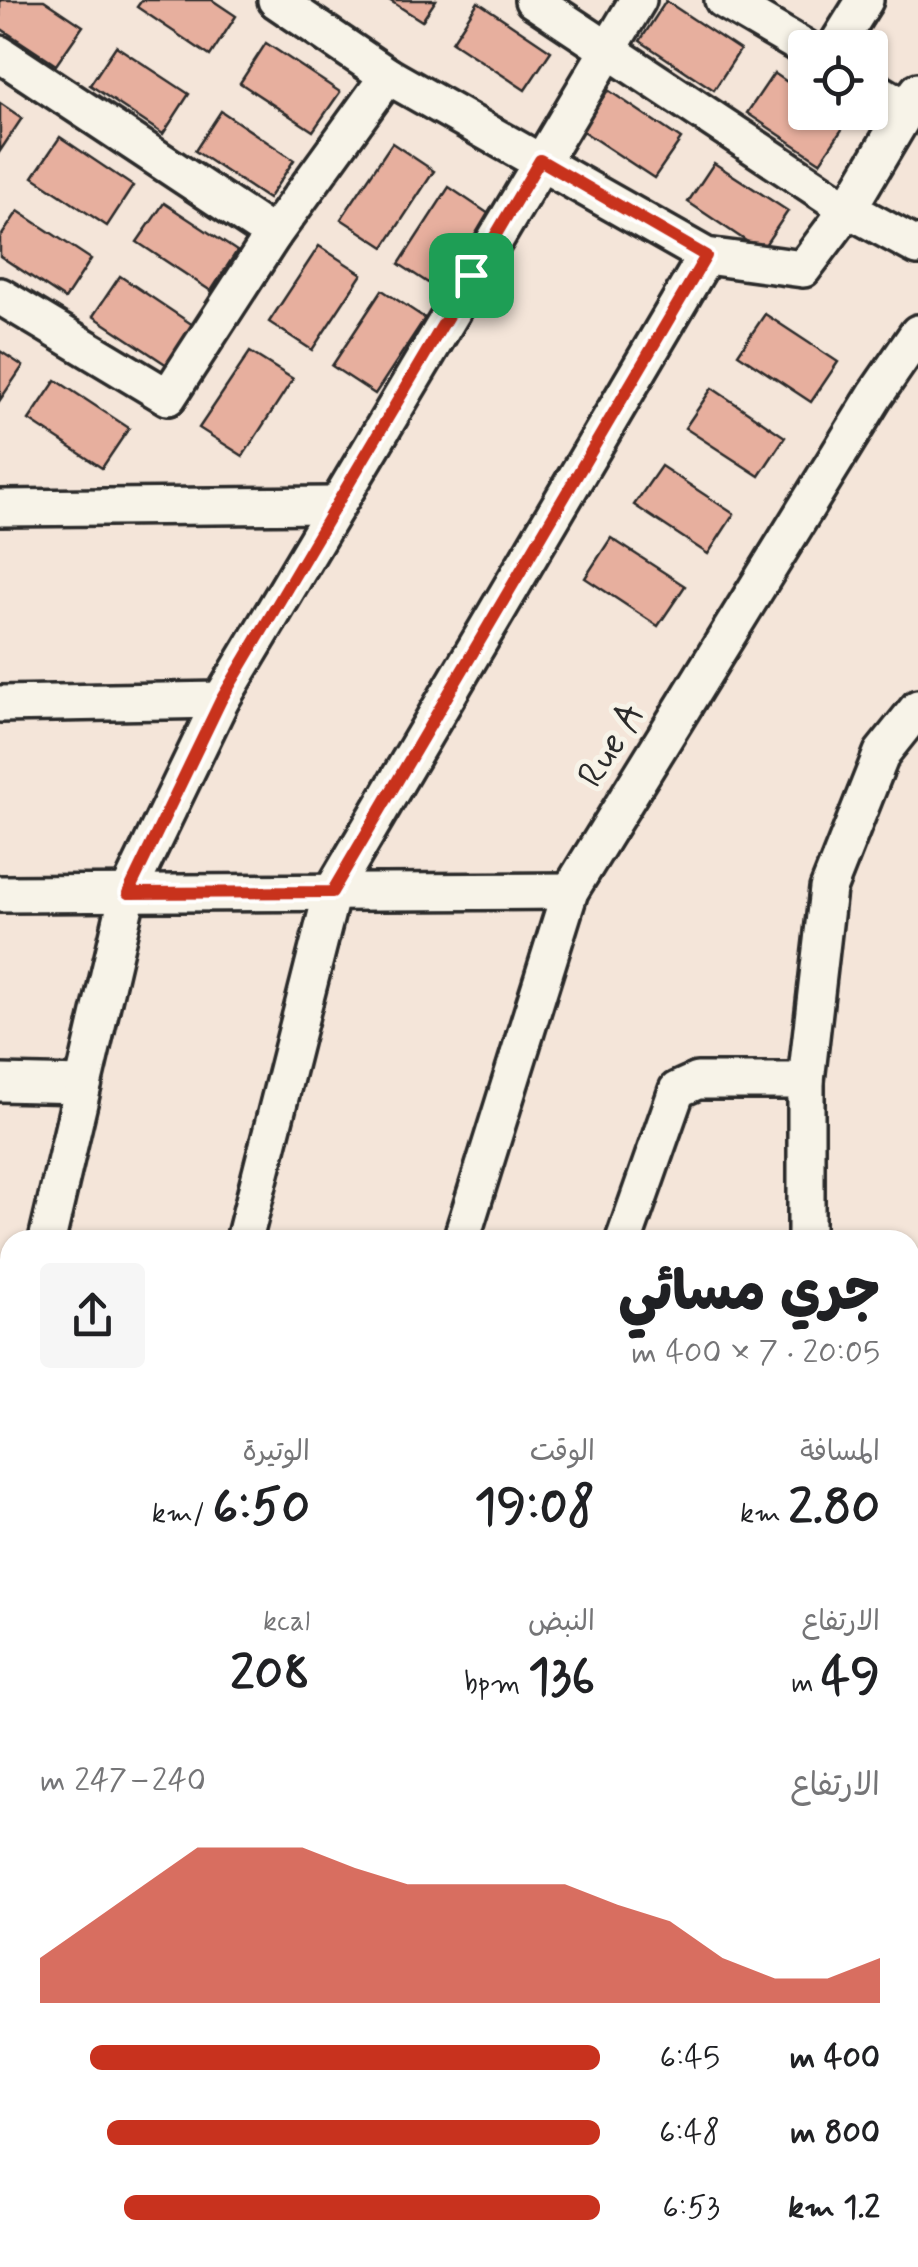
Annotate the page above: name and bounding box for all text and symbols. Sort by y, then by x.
map controls [788,30,888,130]
button: locate [788,30,888,130]
pin [429,233,514,318]
icon: arrive [444,248,499,303]
street label: Rue A [567,694,657,797]
text: جري مسائي [618,1258,880,1330]
button: share [40,1263,145,1368]
text: 20:05 · 7 × 400 m [631,1332,880,1374]
text: الوتيرة [242,1434,310,1471]
text: الوقت [530,1434,595,1471]
text: المسافة [800,1434,880,1471]
text: 6:50 [212,1475,310,1541]
text: 19:08 [474,1475,595,1541]
text: 2.80 [788,1475,880,1541]
text: /km [152,1496,212,1533]
text: km [740,1496,788,1533]
text: kcal [263,1604,310,1641]
text: النبض [528,1604,595,1641]
text: الارتفاع [801,1604,880,1641]
text: 208 [230,1641,310,1707]
text: 136 [528,1645,595,1711]
text: 49 [821,1645,880,1711]
text: bpm [464,1666,528,1703]
text: m [791,1666,821,1703]
text: 240–247 m [40,1760,206,1802]
text: الارتفاع [790,1765,880,1807]
text: 6:45 [659,2037,720,2079]
text: 400 m [790,2037,880,2079]
text: 6:48 [659,2112,720,2154]
text: 800 m [790,2112,880,2154]
text: 6:53 [662,2187,720,2229]
text: 1.2 km [788,2187,880,2229]

